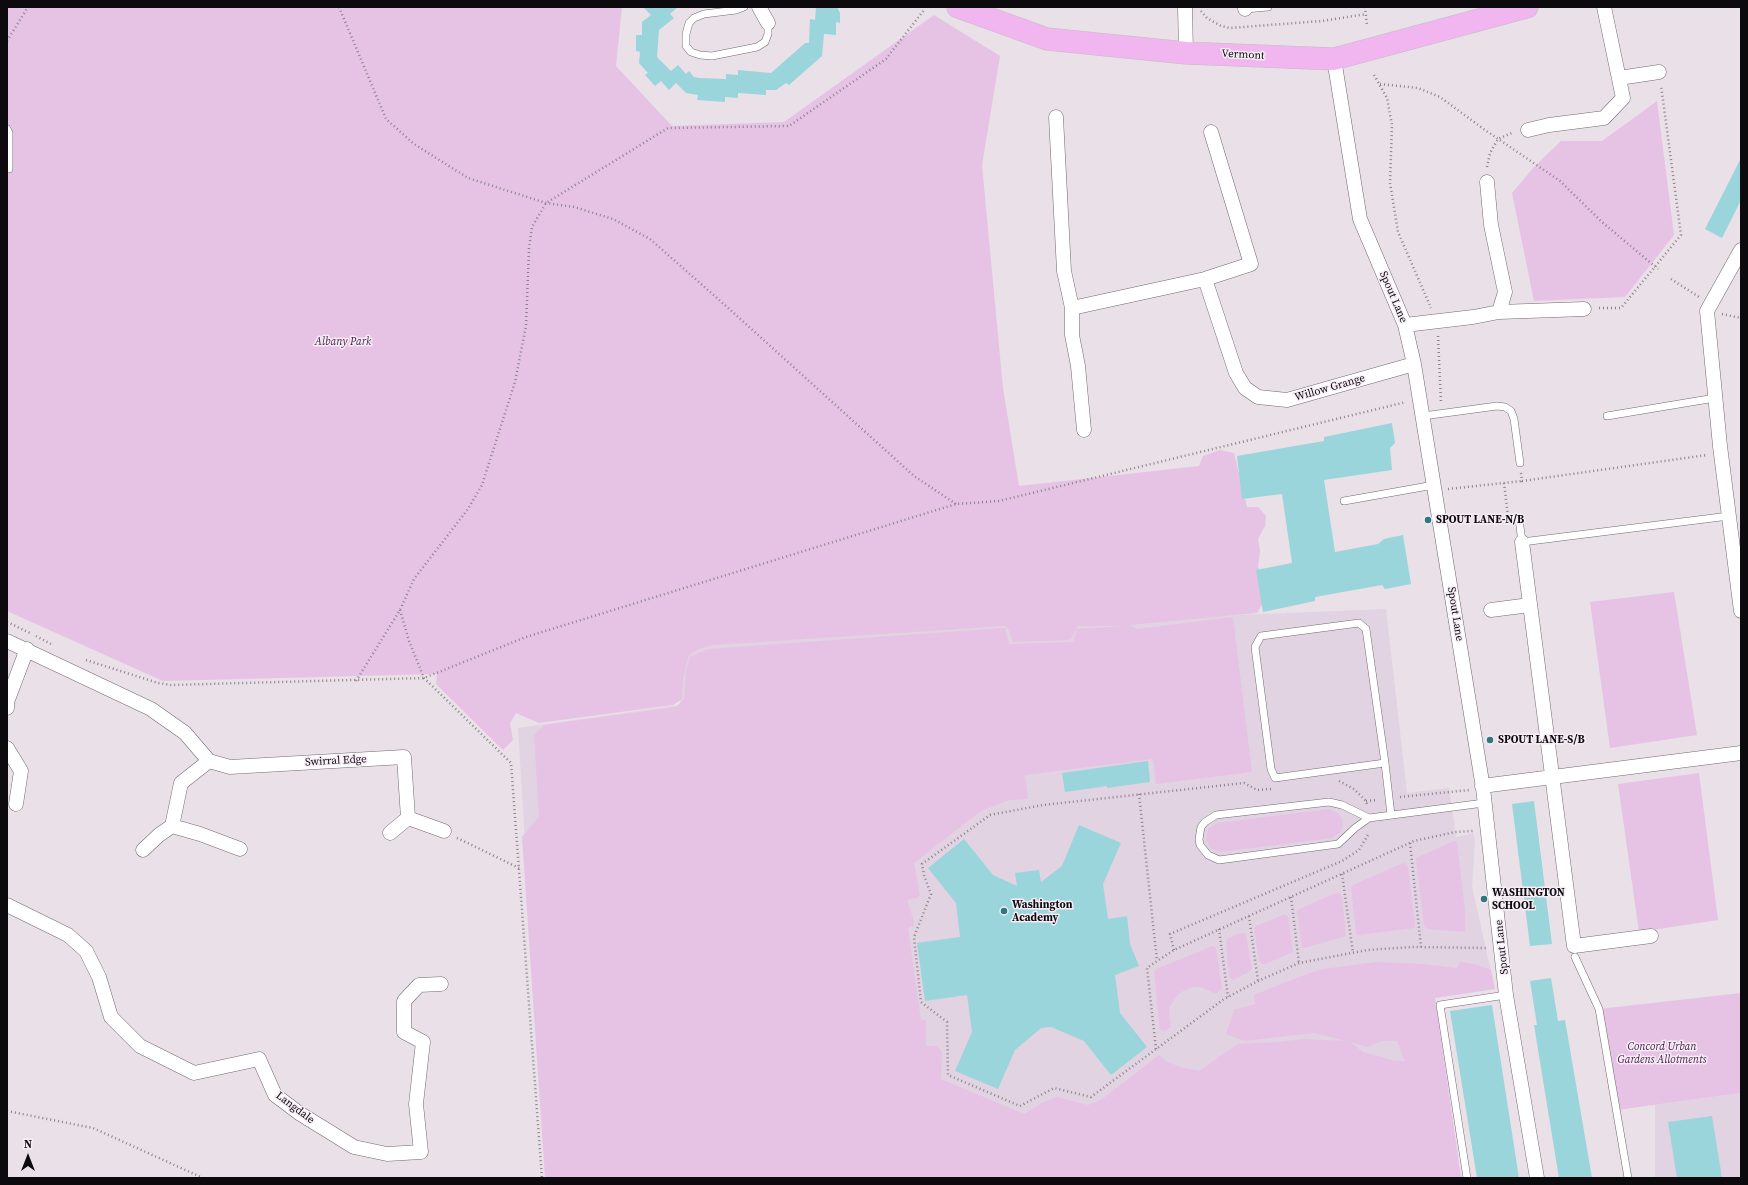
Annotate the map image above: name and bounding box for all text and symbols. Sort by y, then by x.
street label: Vermont [1221,47,1265,63]
street label: Spout Lane [1376,269,1410,325]
park label: Albany Park [315,335,371,349]
street label: Willow Grange [1293,372,1367,404]
place label: SPOUT LANE-N/B [1436,513,1524,527]
marker: SPOUT LANE-N/B [1423,515,1433,525]
street label: Spout Lane [1444,586,1466,642]
place label: SPOUT LANE-S/B [1498,733,1585,747]
marker: SPOUT LANE-S/B [1485,735,1495,745]
street label: Swirral Edge [305,753,367,769]
place label: WASHINGTON SCHOOL [1492,886,1565,912]
marker: WASHINGTON SCHOOL [1479,894,1489,904]
place label: Washington Academy [1012,898,1072,924]
marker: Washington Academy [999,906,1009,916]
street label: Spout Lane [1493,919,1511,975]
park label: Concord Urban Gardens Allotments [1617,1040,1707,1066]
street label: Langdale [273,1089,317,1127]
north arrow [8,1137,48,1177]
text: N [24,1137,32,1152]

